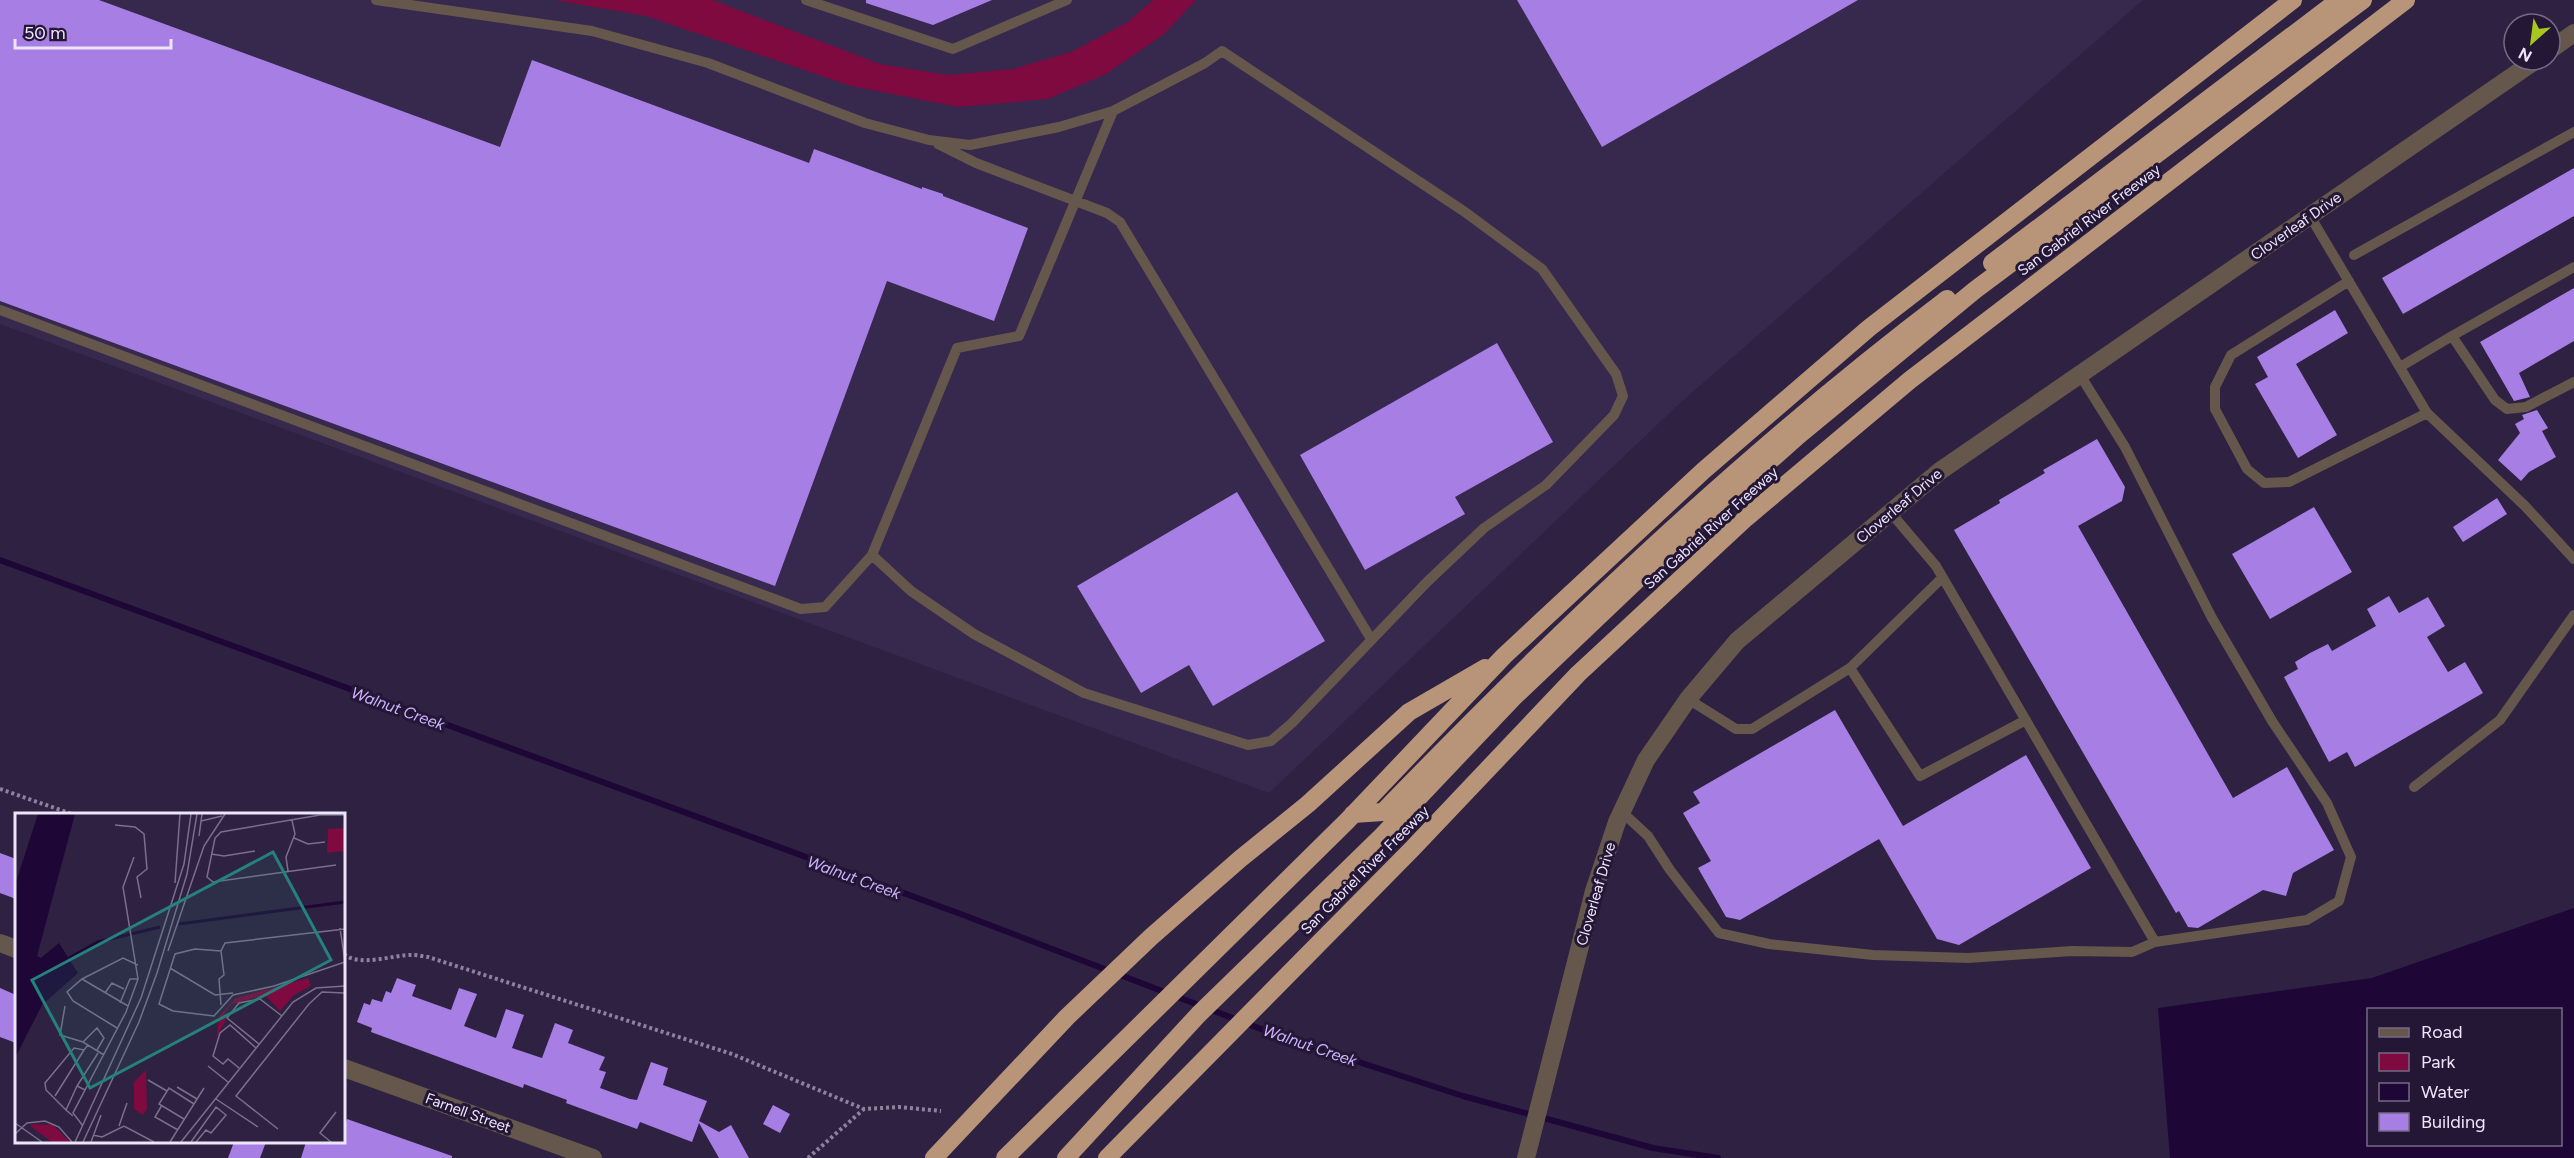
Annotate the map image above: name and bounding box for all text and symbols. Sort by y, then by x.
scale bar [15,12,171,50]
north arrow [2502,12,2562,72]
text: 50 m [24,22,66,44]
text: N [2515,44,2535,66]
street label: San Gabriel River Freeway [2014,160,2164,280]
street label: Cloverleaf Drive [2247,188,2345,264]
street label: San Gabriel River Freeway [1640,463,1782,593]
street label: Cloverleaf Drive [1852,465,1946,547]
water label: Walnut Creek [349,683,448,735]
street label: San Gabriel River Freeway [1297,802,1433,938]
inset map [15,813,345,1143]
street label: Cloverleaf Drive [1573,840,1619,948]
water label: Walnut Creek [805,852,904,904]
legend [2367,1008,2562,1146]
water label: Walnut Creek [1260,1021,1360,1071]
text: Road [2421,1021,2462,1043]
text: Park [2421,1051,2456,1073]
text: Water [2421,1081,2469,1103]
street label: Farnell Street [423,1089,514,1137]
text: Building [2421,1111,2486,1133]

